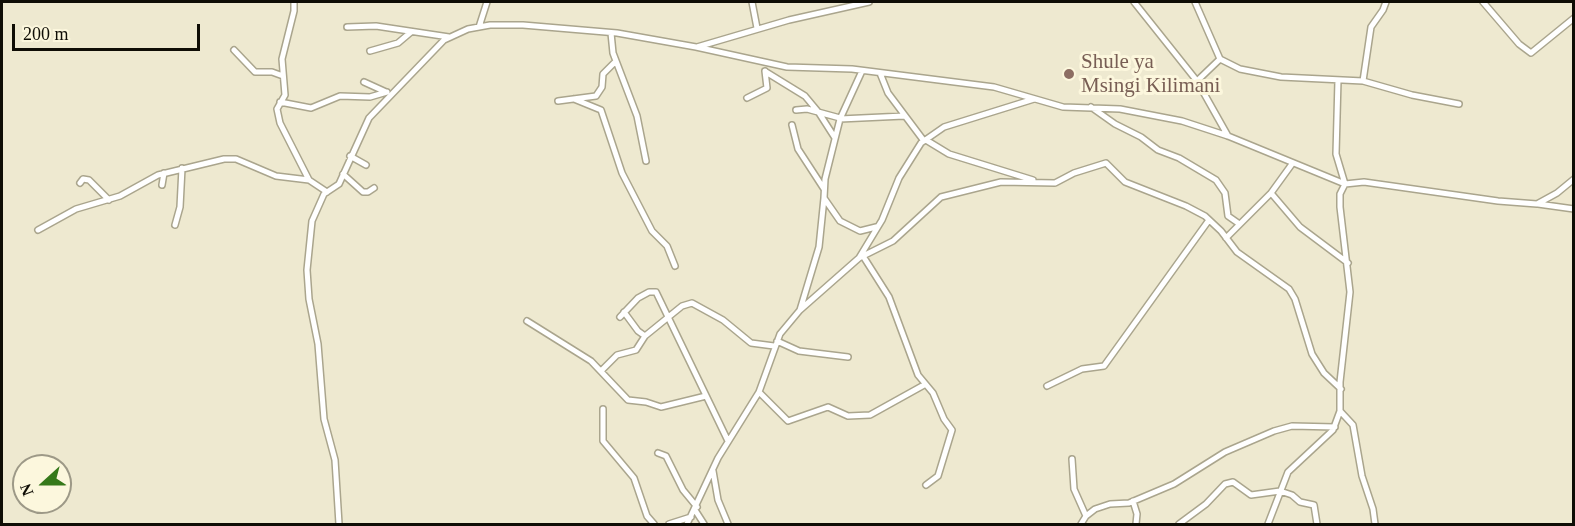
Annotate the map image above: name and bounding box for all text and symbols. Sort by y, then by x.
scale bar [15,12,202,50]
text: 200 m [23,24,69,44]
place label: Shule ya Msingi Kilimani [1081,49,1220,99]
marker: Shule ya Msingi Kilimani [1062,67,1076,81]
north arrow [12,454,72,514]
text: N [17,481,37,498]

